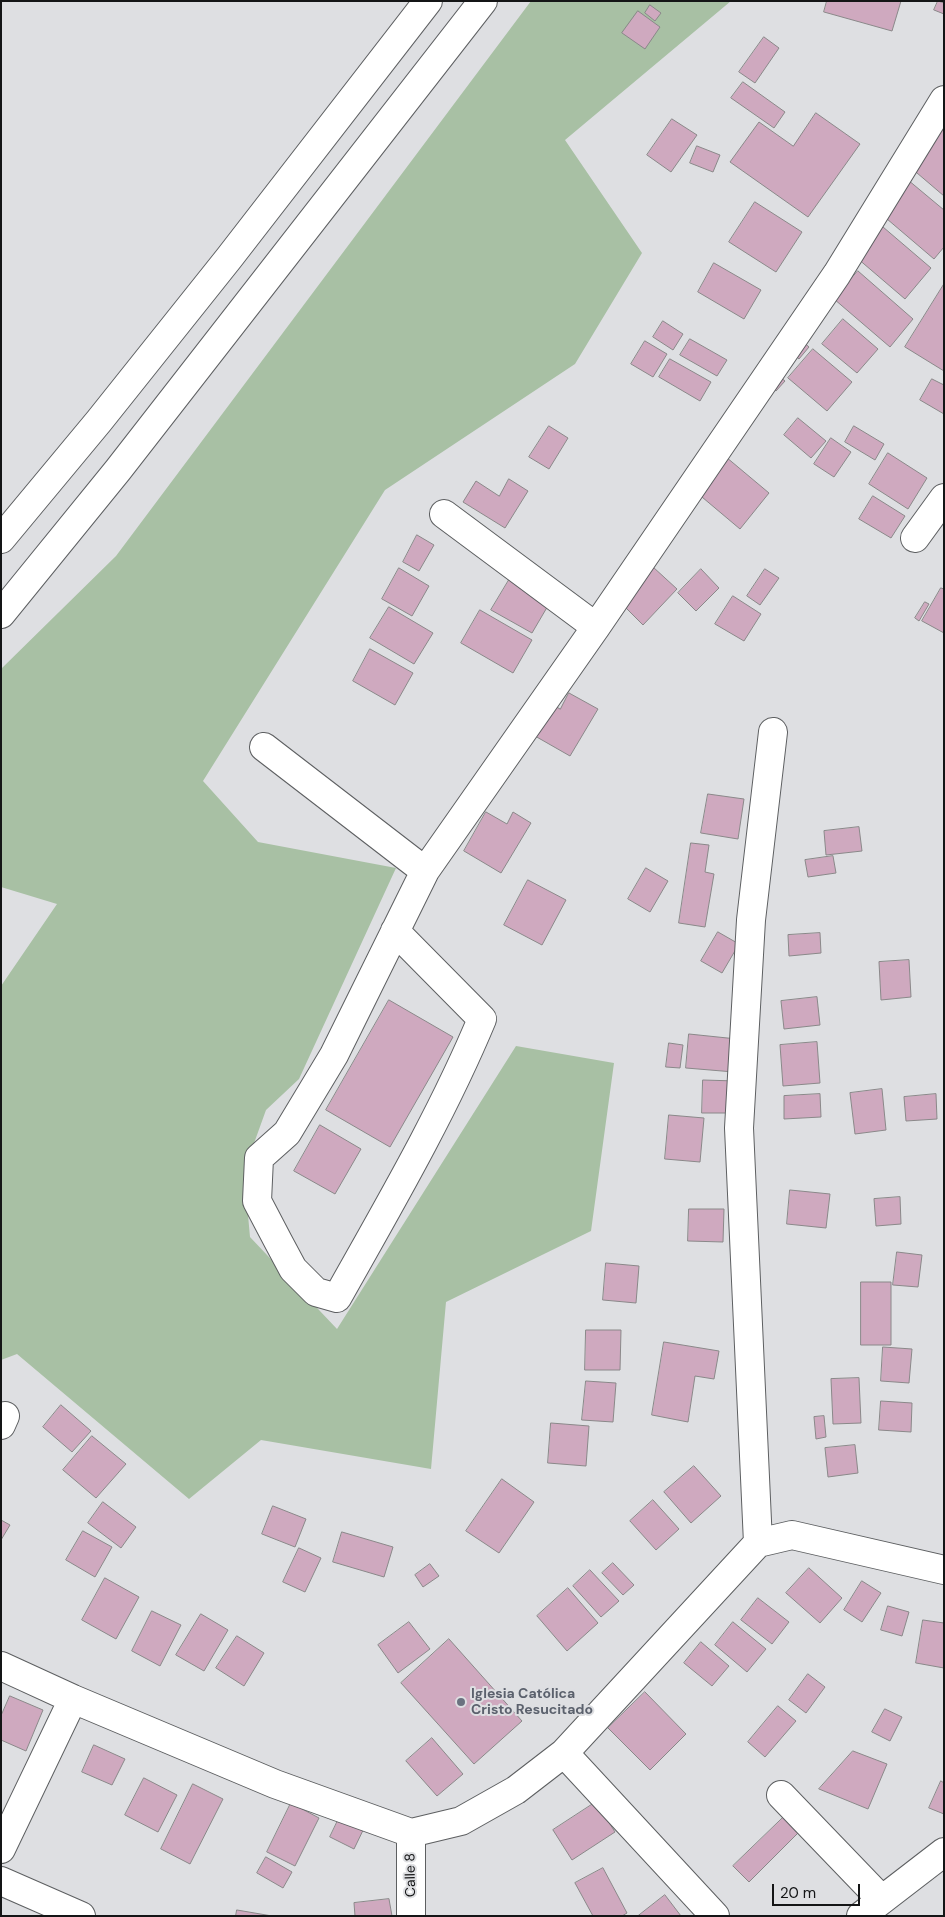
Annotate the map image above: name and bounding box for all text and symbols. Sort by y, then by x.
place label: Iglesia Católica Cristo Resucitado [471,1686,593,1718]
marker: Iglesia Católica Cristo Resucitado [455,1696,467,1708]
street label: Calle 8 [402,1853,420,1897]
scale bar [775,1874,862,1906]
text: 20 m [780,1883,816,1903]

